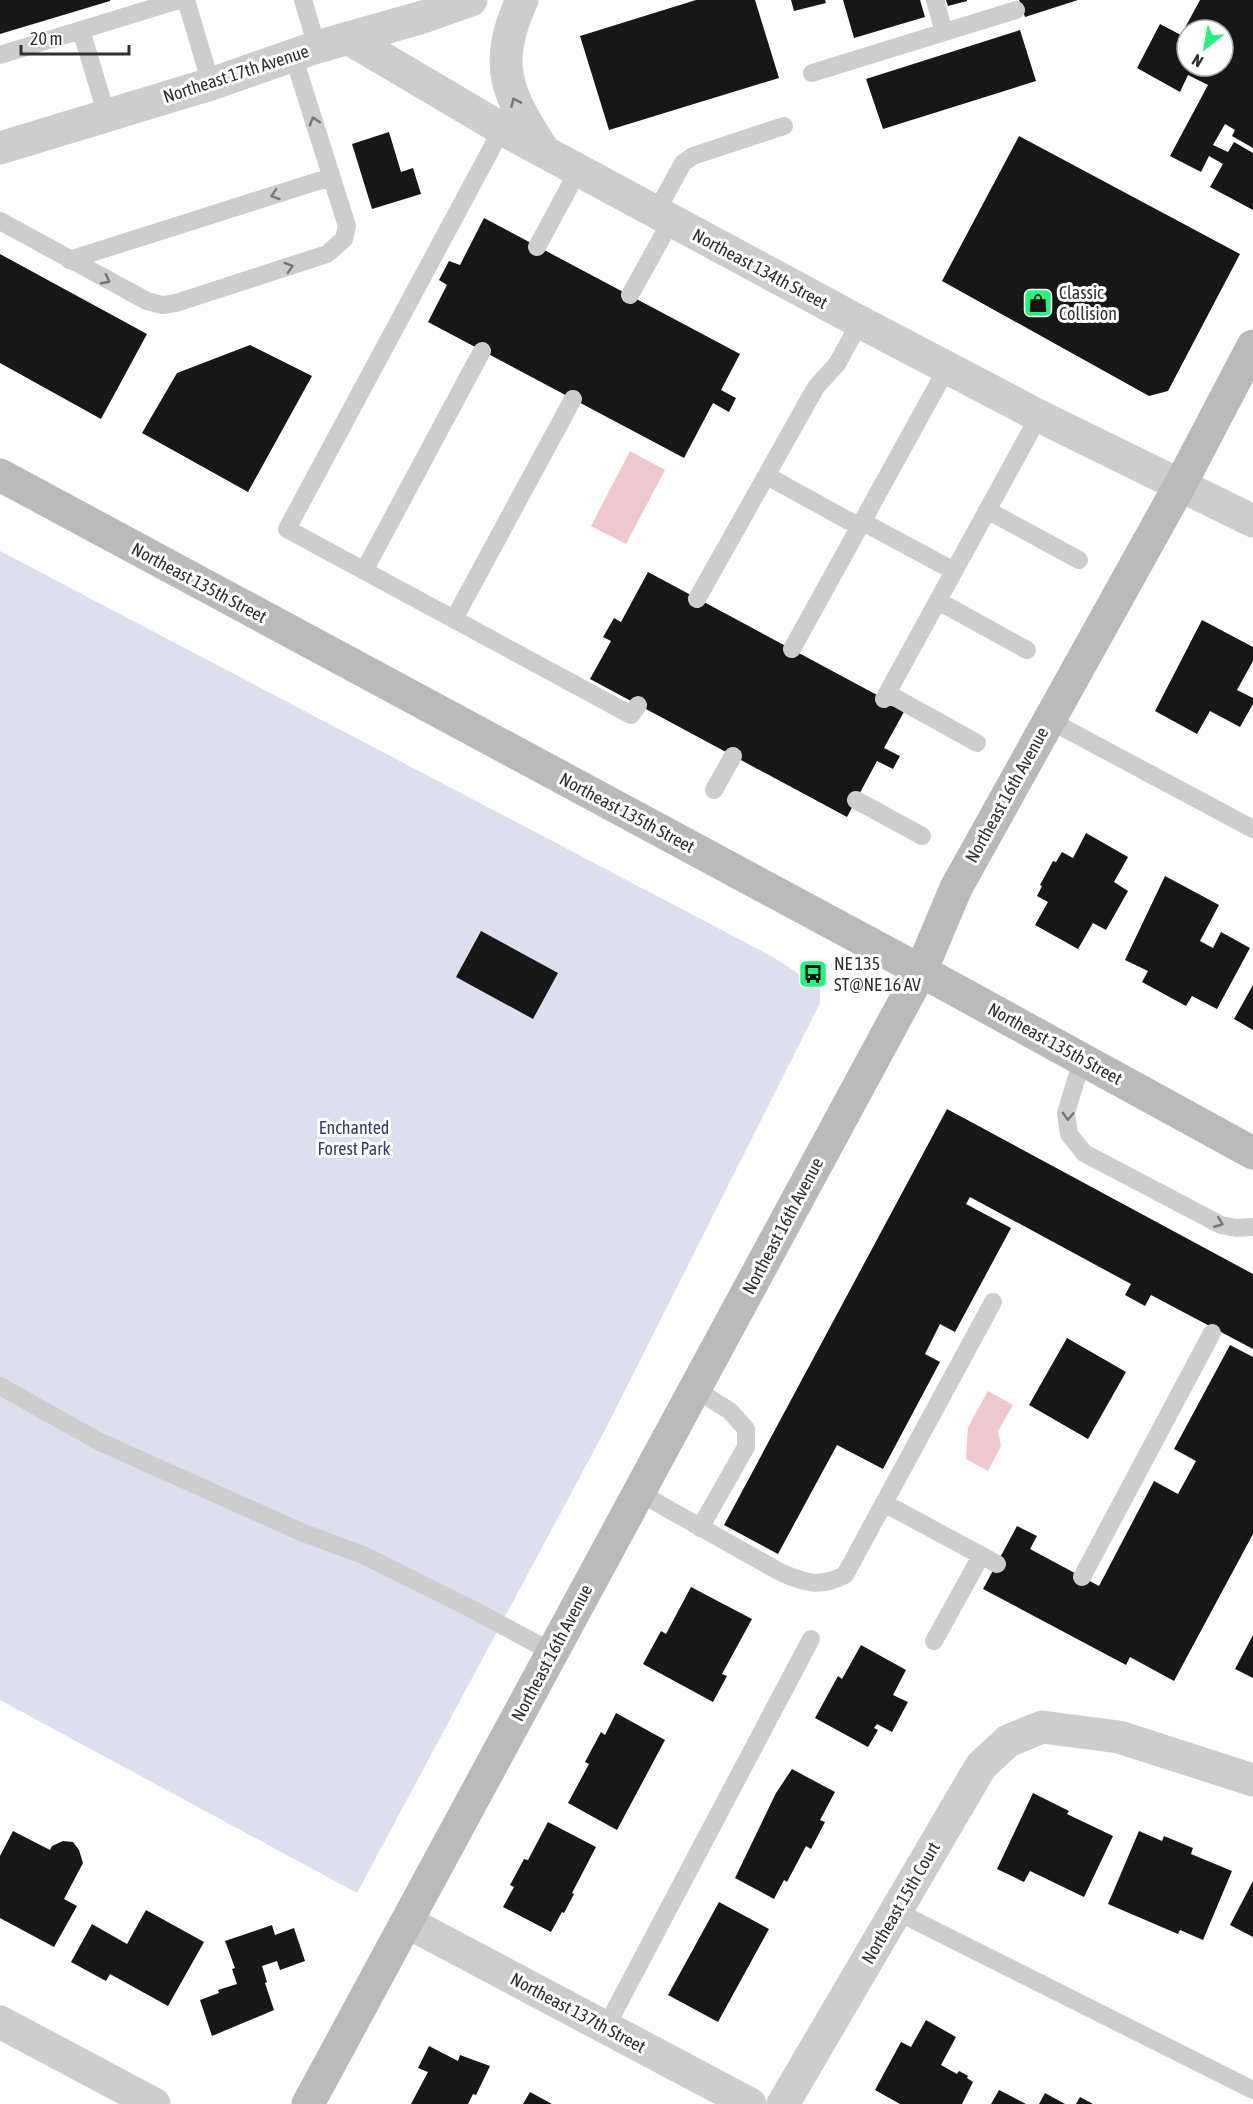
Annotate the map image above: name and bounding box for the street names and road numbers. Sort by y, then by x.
street label: Northeast 17th Avenue [160,40,311,107]
street label: Northeast 134th Street [689,224,831,313]
street label: Northeast 135th Street [128,538,270,627]
street label: Northeast 16th Avenue [961,723,1053,866]
street label: Northeast 135th Street [556,768,698,857]
street label: Northeast 135th Street [985,998,1126,1089]
street label: Northeast 16th Avenue [738,1154,827,1298]
street label: Northeast 16th Avenue [507,1581,596,1725]
street label: Northeast 15th Court [857,1838,944,1968]
street label: Northeast 137th Street [507,1968,649,2057]

